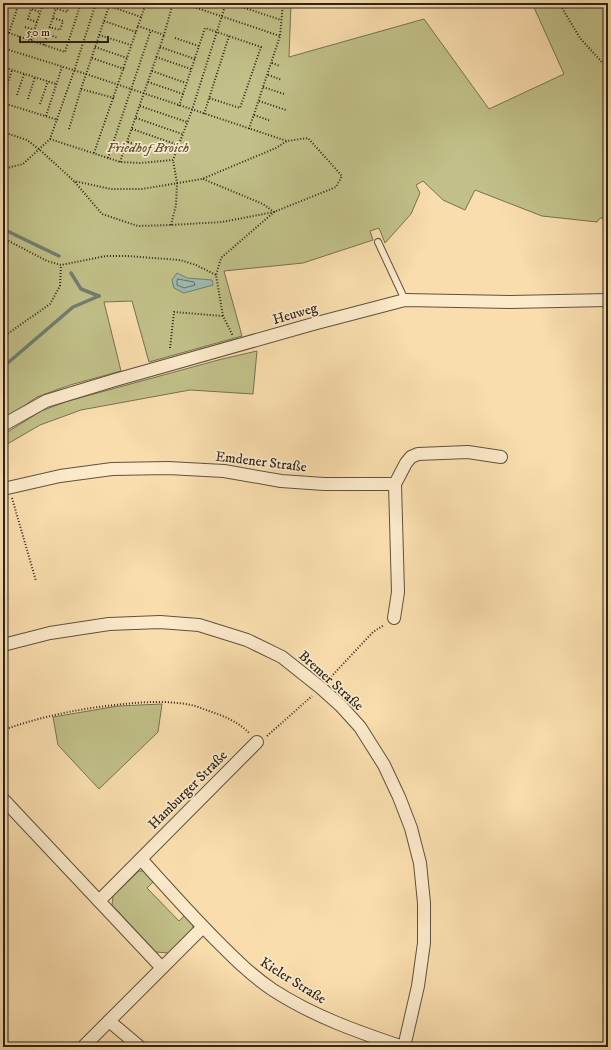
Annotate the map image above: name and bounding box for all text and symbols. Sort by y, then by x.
scale bar [20,18,108,44]
text: 50 m [26,25,50,40]
park label: Friedhof Broich [107,139,189,157]
street label: Heuweg [271,299,320,329]
street label: Emdener Straße [214,447,308,477]
street label: Bremer Straße [295,647,367,715]
street label: Hamburger Straße [145,746,232,833]
street label: Kieler Straße [257,954,330,1009]

